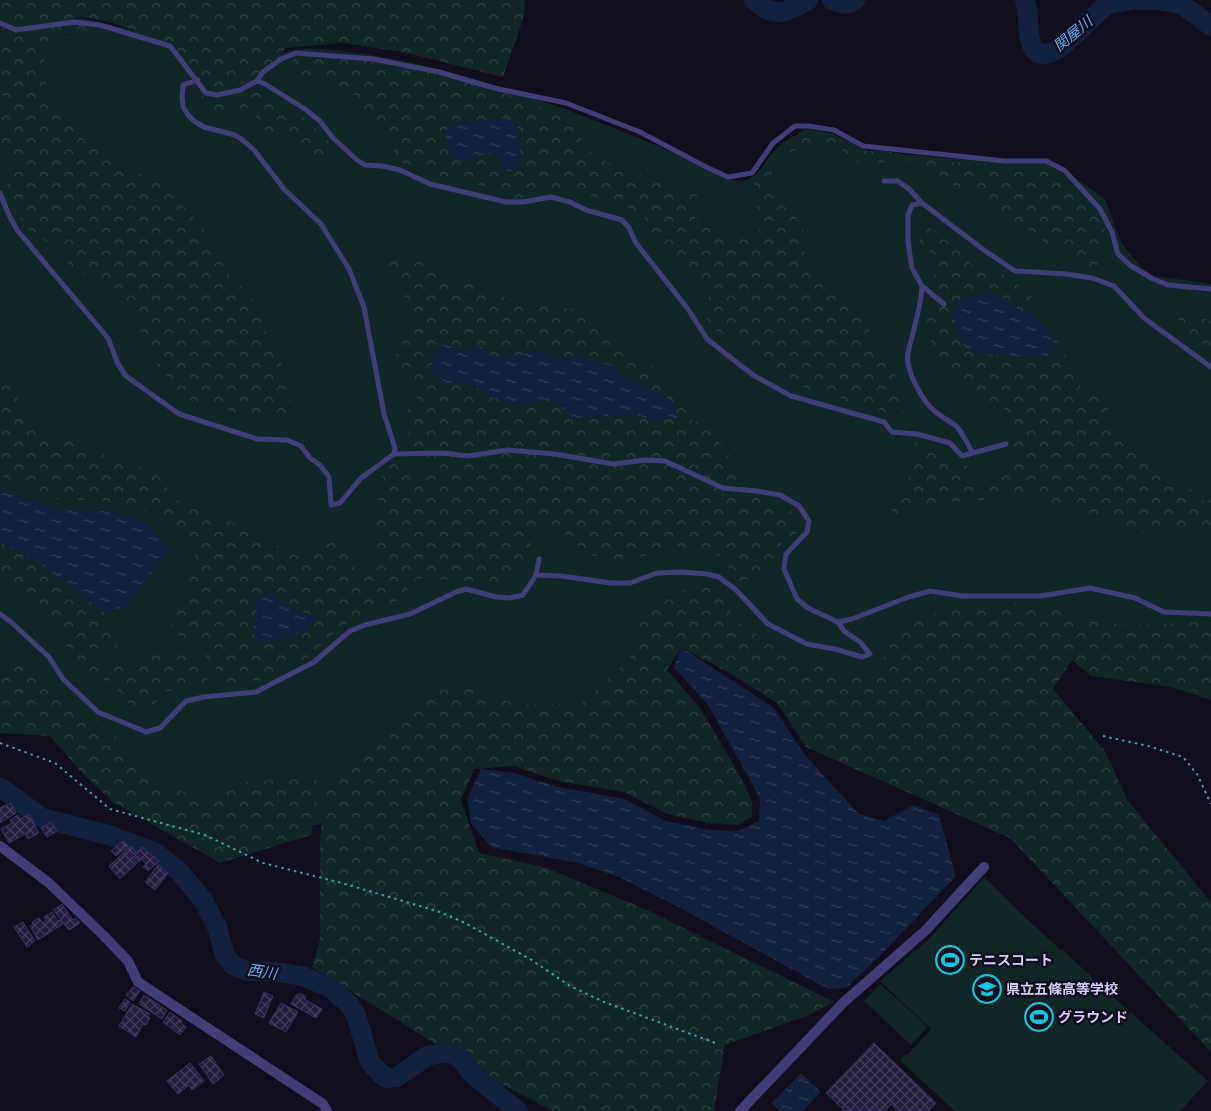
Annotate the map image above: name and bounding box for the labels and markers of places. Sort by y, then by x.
sports icon: テニスコート [935,945,965,975]
place label: テニスコート [969,951,1053,969]
school or university icon: 県立五條高等学校 [972,974,1002,1004]
place label: 県立五條高等学校 [1006,980,1118,998]
sports icon: グラウンド [1024,1002,1054,1032]
place label: グラウンド [1058,1008,1128,1026]

